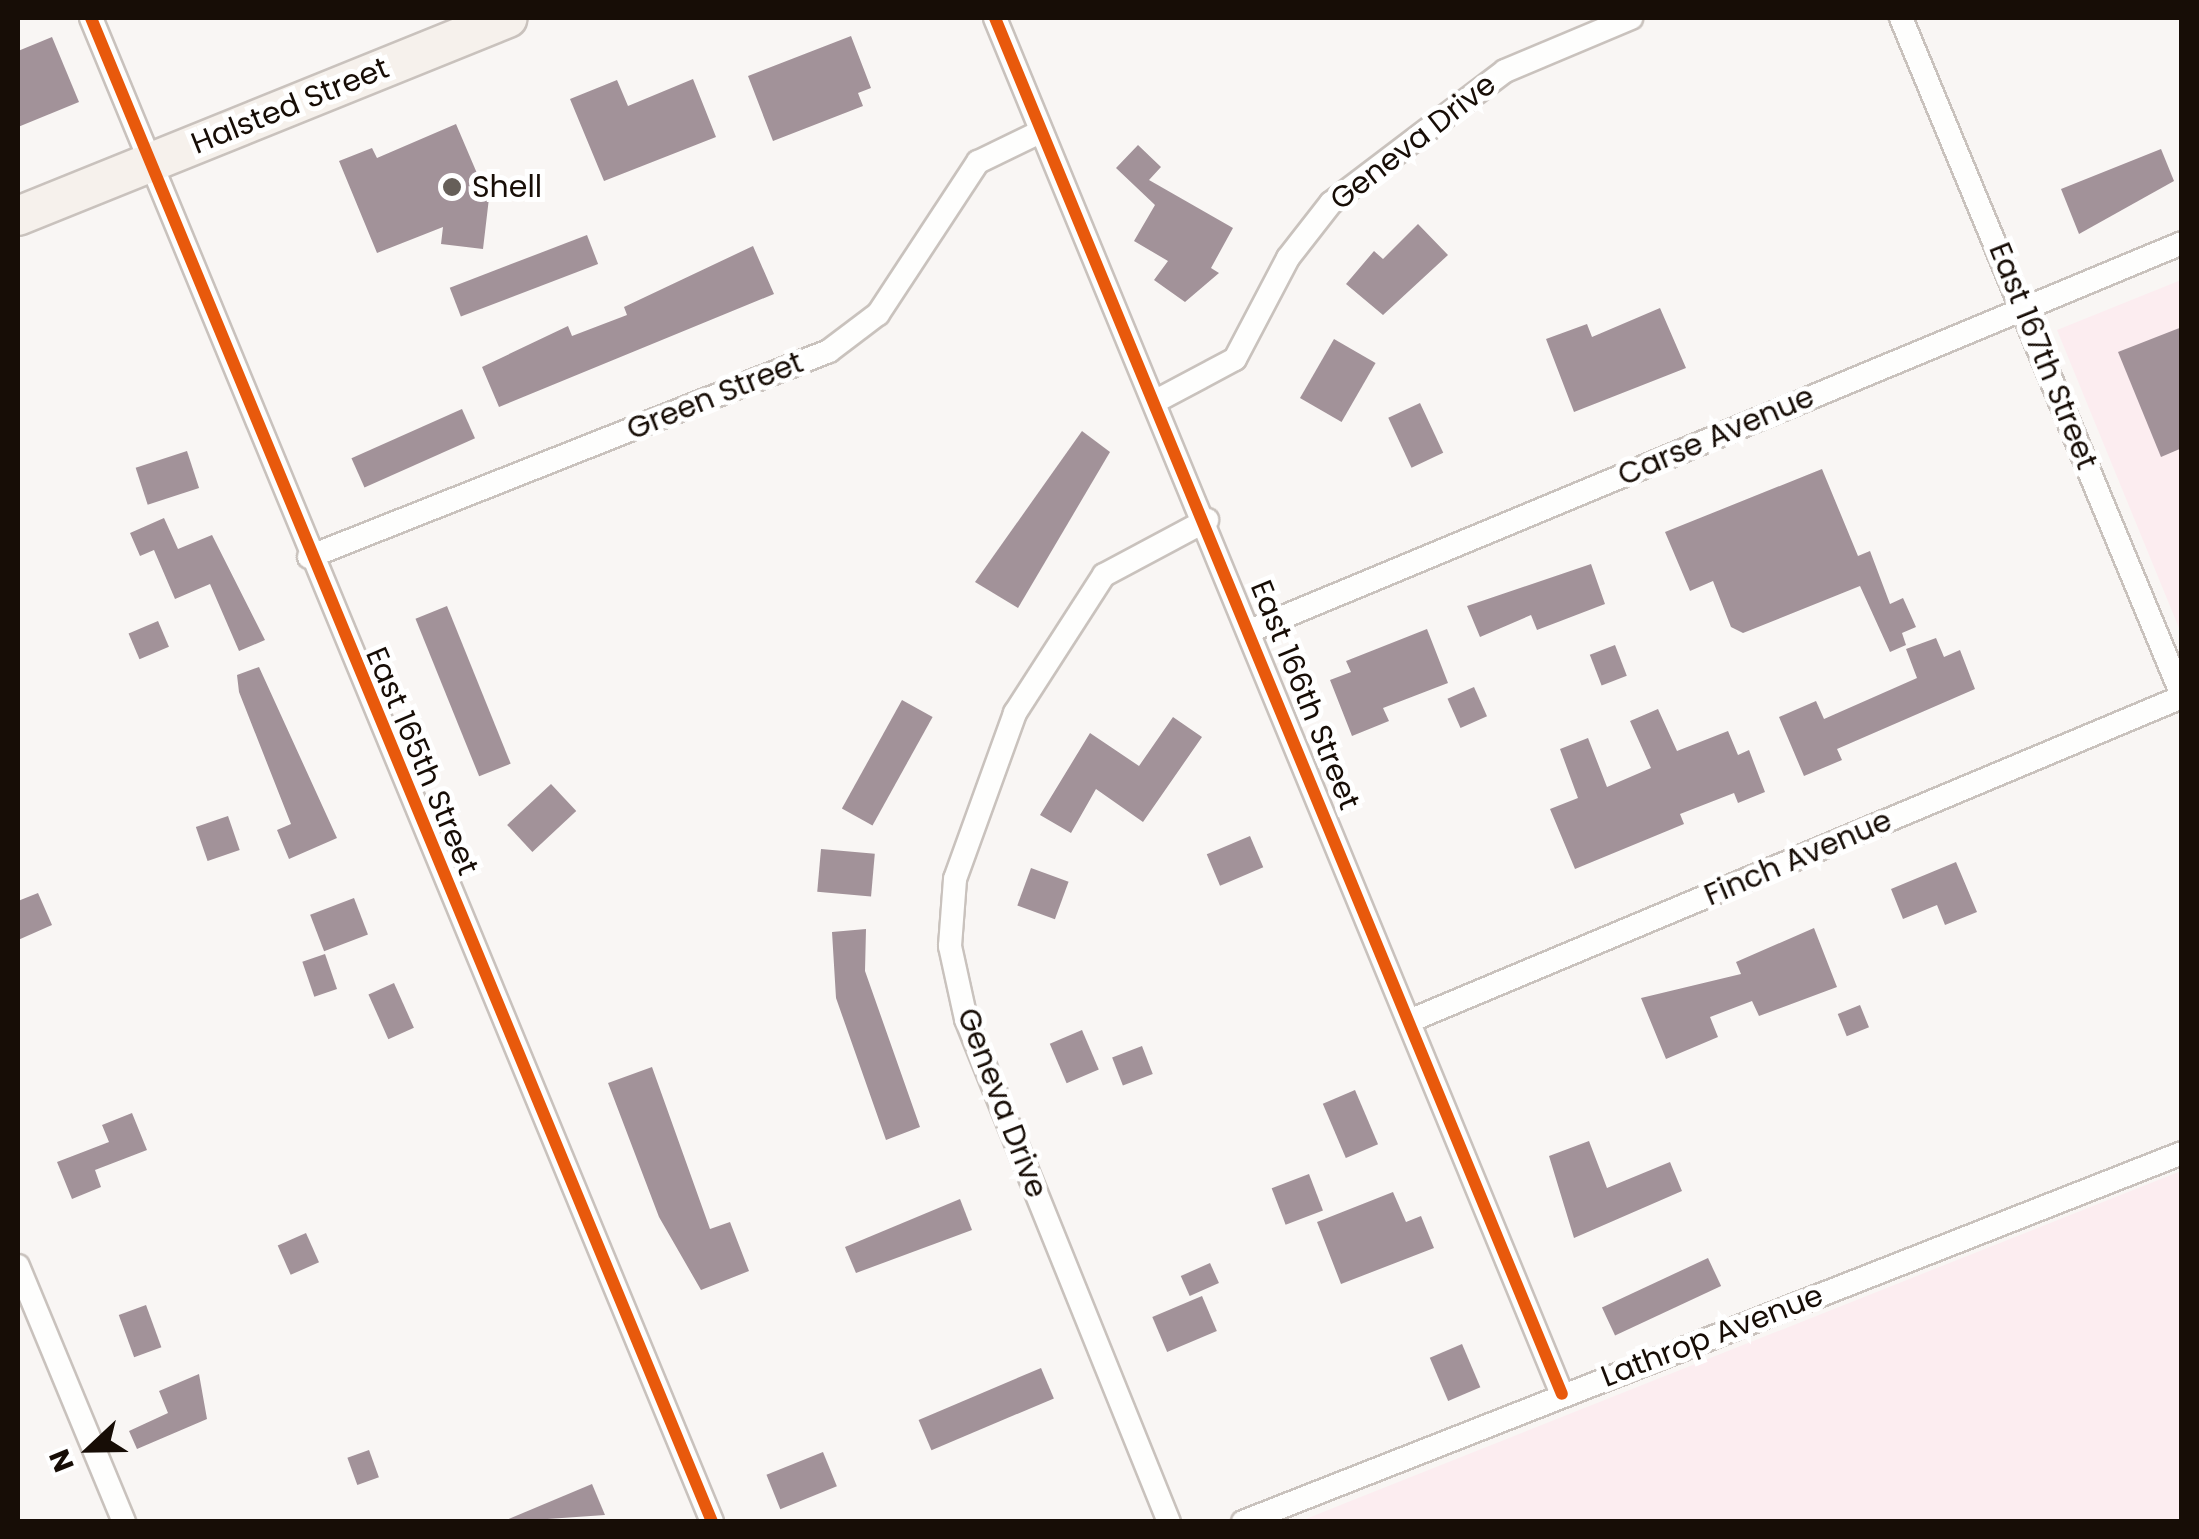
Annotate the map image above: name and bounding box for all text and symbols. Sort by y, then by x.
street label: Halsted Street [186,50,394,162]
street label: Geneva Drive [1323,66,1503,218]
place label: Shell [472,169,542,205]
marker: Shell [441,176,463,198]
street label: East 167th Street [1981,237,2105,475]
street label: Green Street [622,344,808,448]
street label: Carse Avenue [1613,378,1819,494]
street label: East 166th Street [1243,575,1367,815]
street label: East 165th Street [358,642,486,880]
street label: Finch Avenue [1699,802,1897,914]
street label: Geneva Drive [949,1003,1055,1203]
street label: Lathrop Avenue [1596,1277,1828,1395]
north arrow [40,1399,140,1499]
text: N [40,1443,84,1477]

